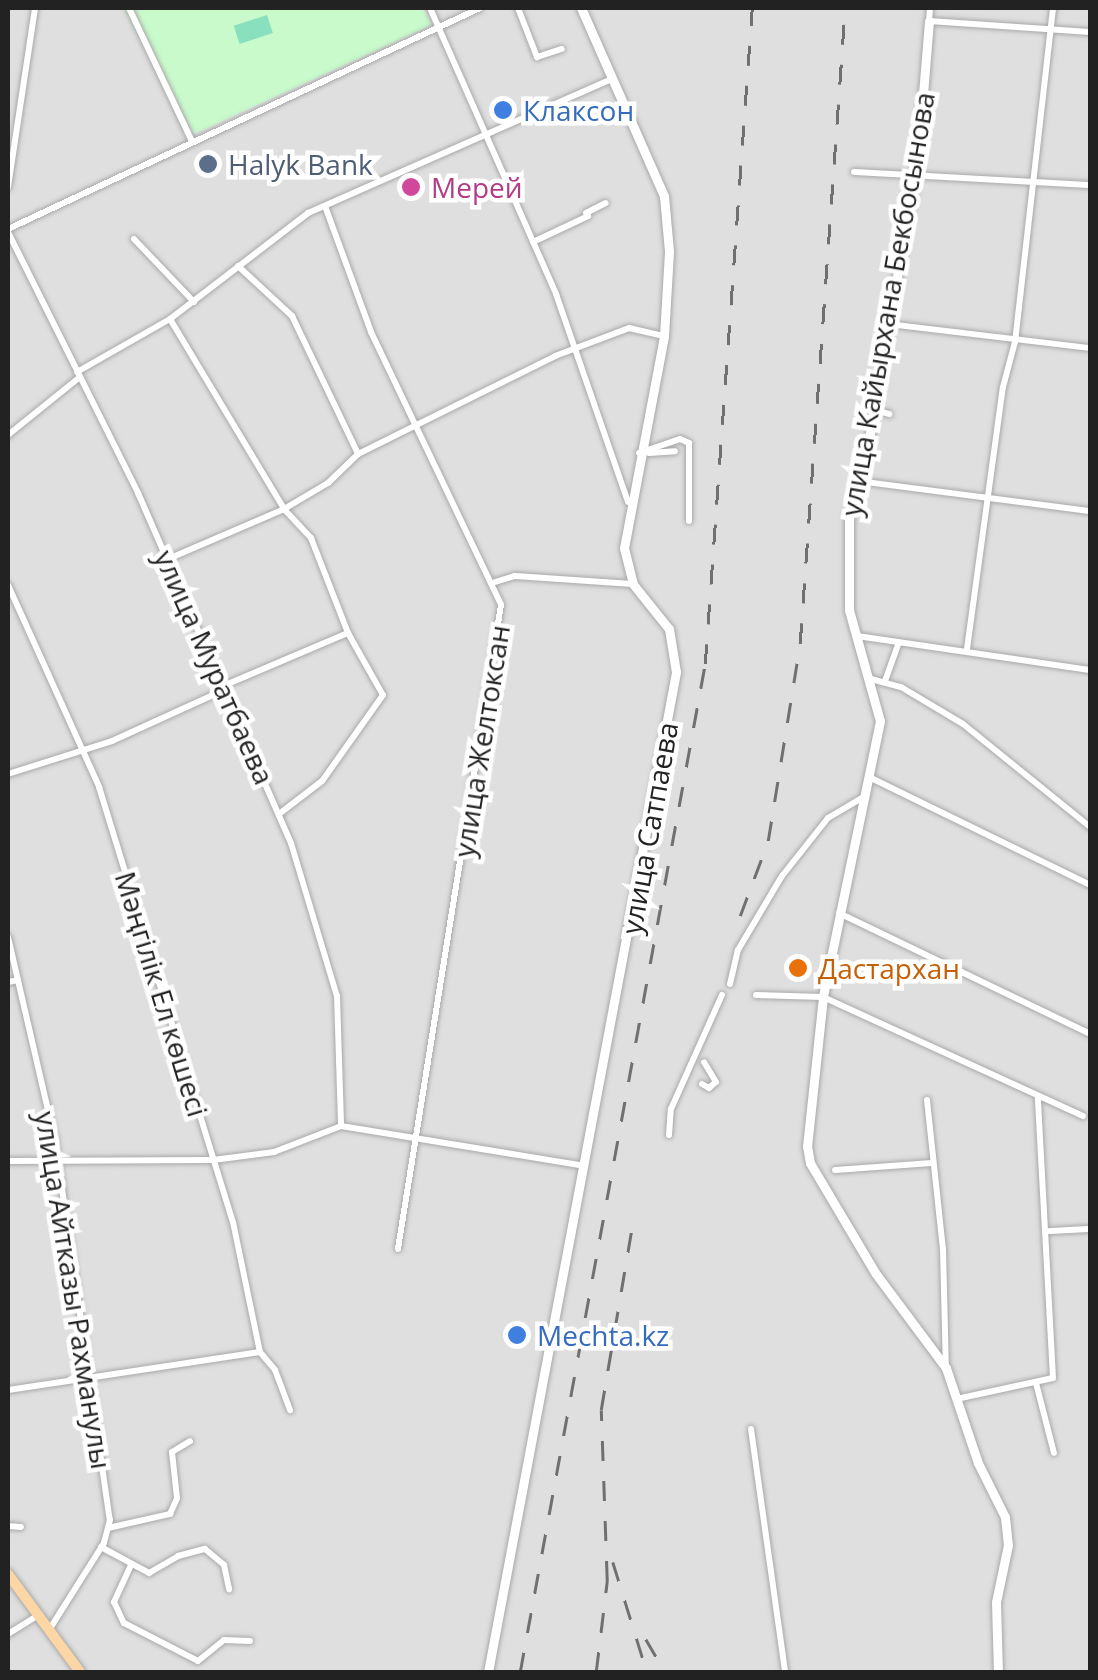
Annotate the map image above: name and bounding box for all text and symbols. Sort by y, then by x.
street label: улица Кайырхана Бекбосынова [833,89,941,519]
place label: Клаксон [523,93,634,127]
marker: Клаксон [492,99,514,121]
place label: Halyk Bank [228,147,373,181]
marker: Halyk Bank [197,153,219,175]
place label: Мерей [431,170,523,204]
marker: Мерей [400,176,422,198]
street label: улица Муратбаева [148,545,282,789]
street label: улица Желтоксан [446,622,516,860]
street label: улица Сатпаева [614,719,684,937]
street label: Мәңгілік Ел көшесі [109,867,215,1121]
place label: Дастархан [818,951,960,985]
marker: Дастархан [787,957,809,979]
street label: улица Айтказы Рахманулы [29,1109,119,1471]
place label: Mechta.kz [537,1318,669,1352]
marker: Mechta.kz [506,1324,528,1346]

